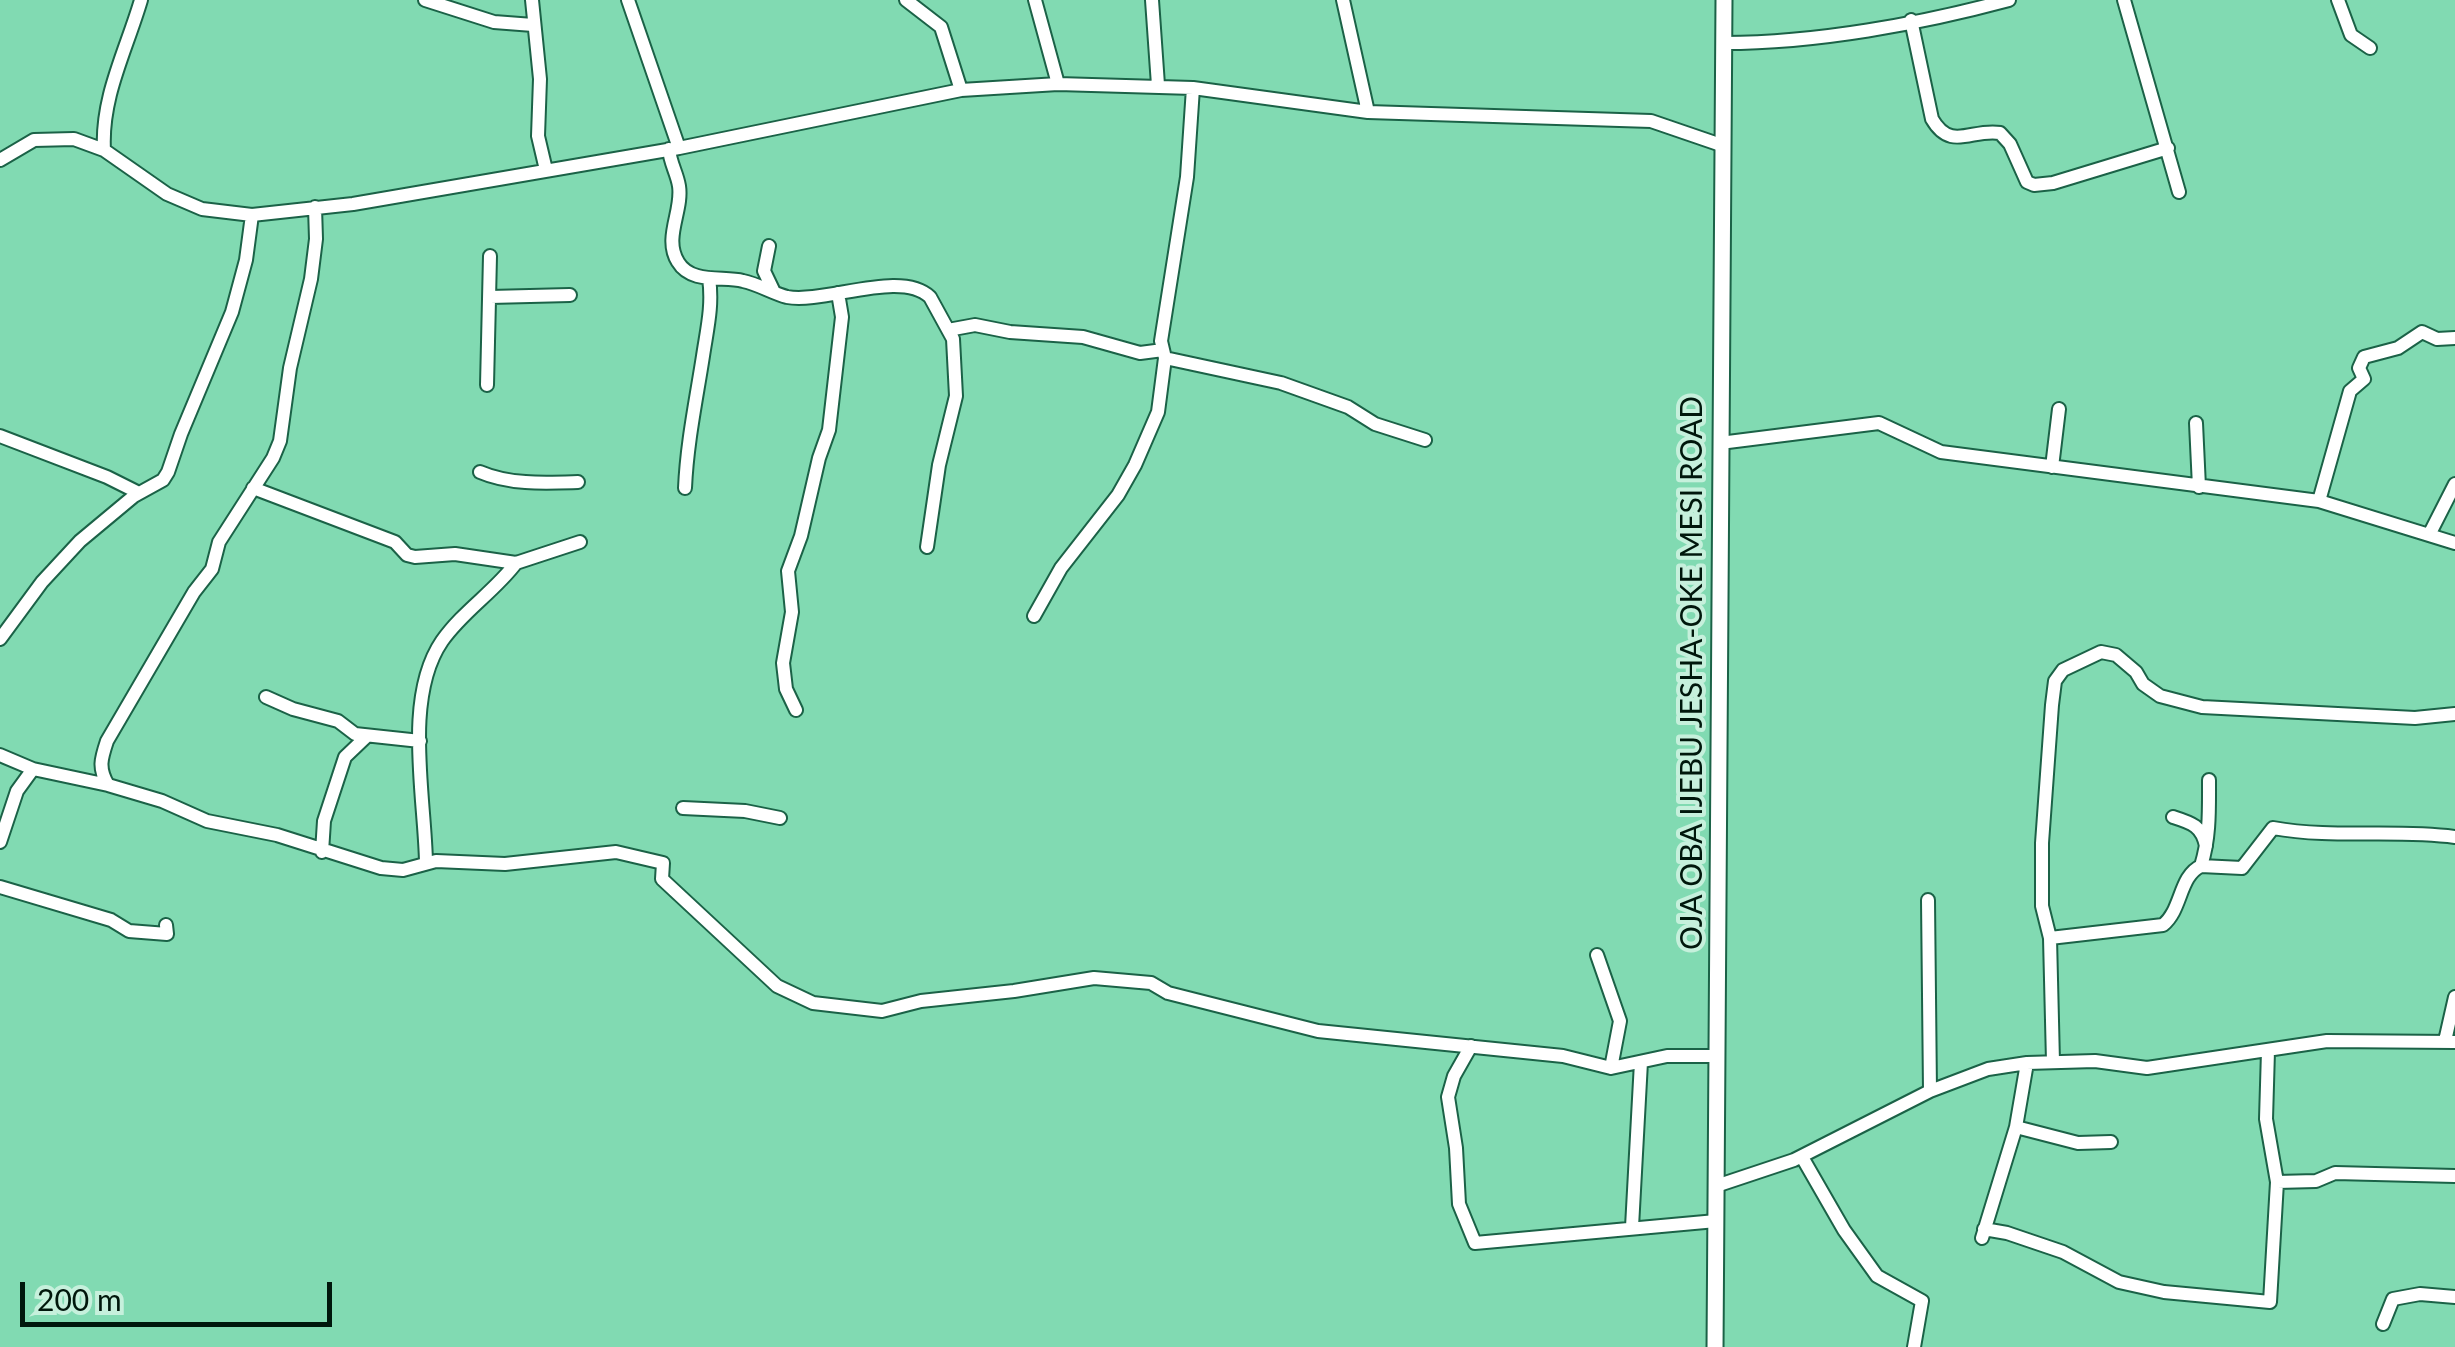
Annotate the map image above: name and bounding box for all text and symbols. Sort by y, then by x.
street label: OJA OBA IJEBU JESHA-OKE MESI ROAD [1674,396,1710,950]
scale bar [25,1262,338,1324]
text: 200 m [37,1281,122,1317]

